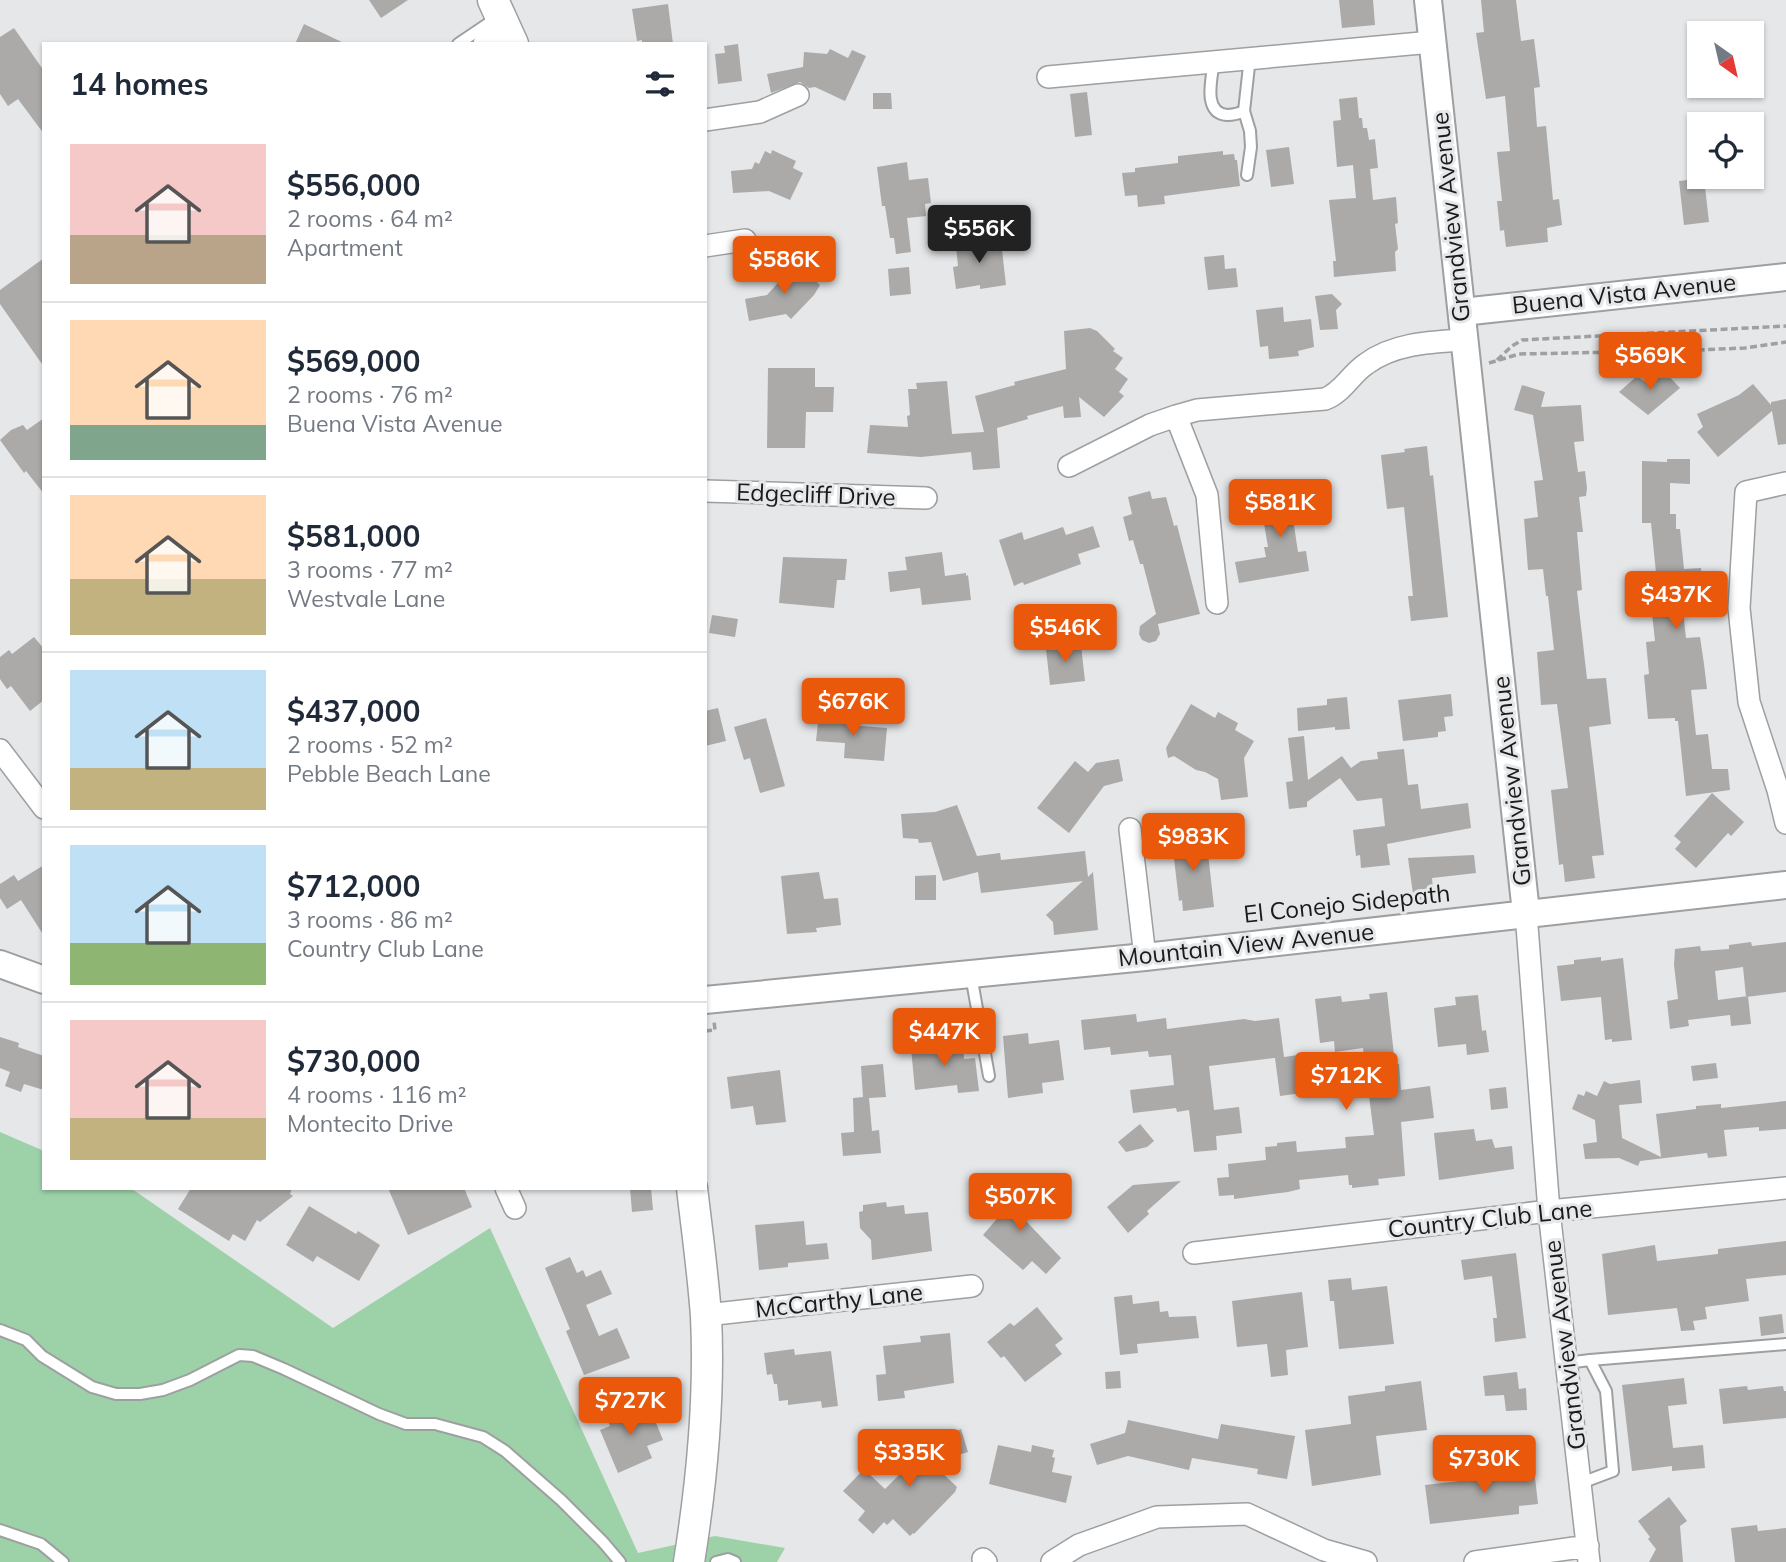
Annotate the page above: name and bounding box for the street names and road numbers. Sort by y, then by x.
street label: Grandview Avenue [1424,111,1476,324]
street label: Buena Vista Avenue [1511,266,1737,320]
street label: Edgecliff Drive [736,476,896,512]
street label: Grandview Avenue [1485,675,1537,888]
street label: El Conejo Sidepath [1242,877,1452,929]
street label: Mountain View Avenue [1116,916,1375,972]
street label: Country Club Lane [1386,1192,1594,1244]
street label: Grandview Avenue [1536,1239,1592,1452]
street label: McCarthy Lane [754,1276,924,1324]

